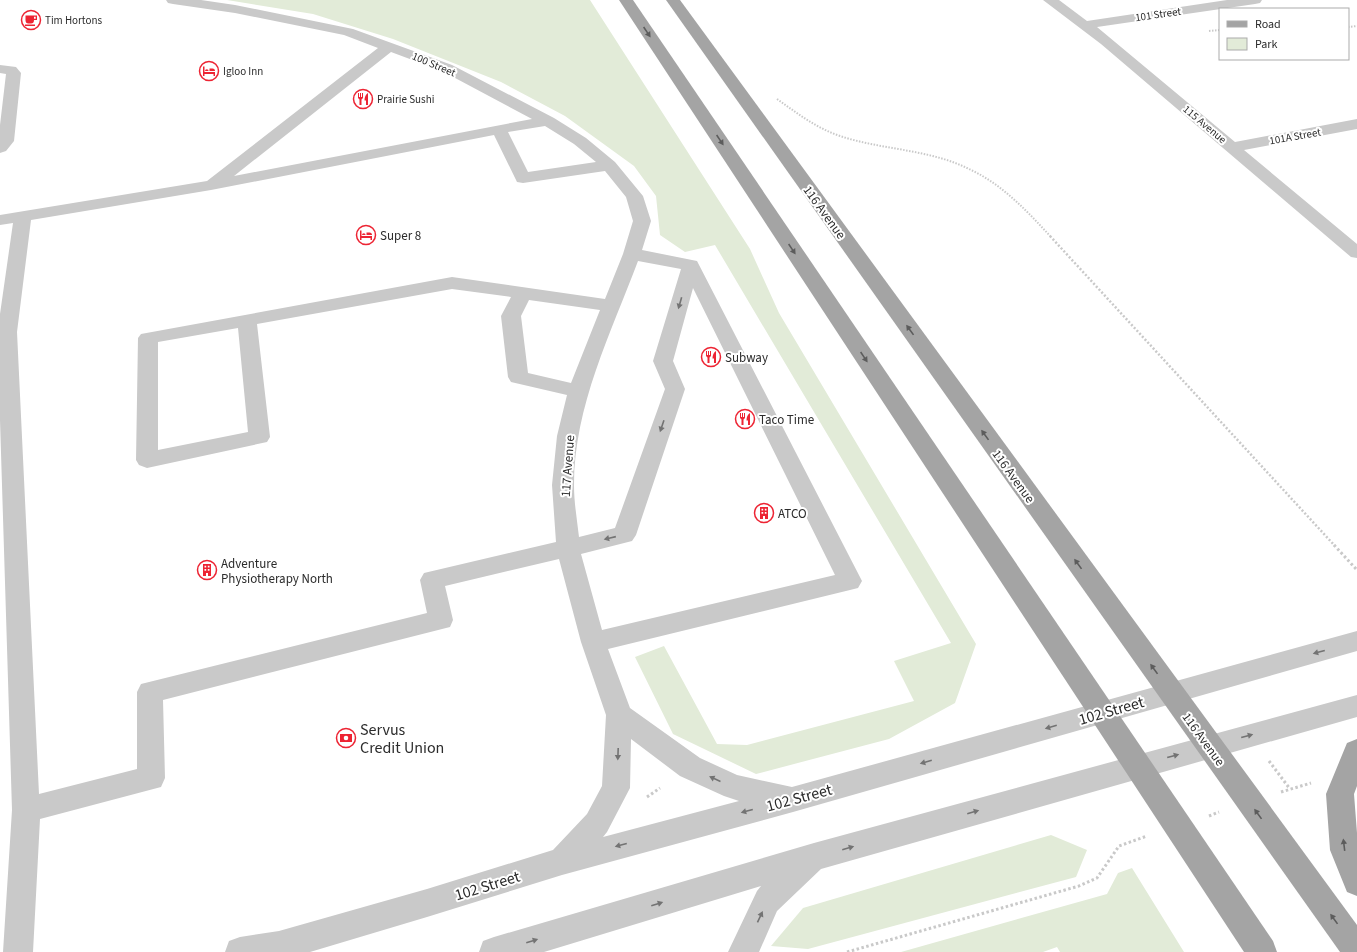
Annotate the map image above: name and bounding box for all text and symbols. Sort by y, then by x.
street label: 101 Street [1134,4,1182,25]
legend [1219,8,1349,60]
cafe icon: Tim Hortons [20,9,42,31]
place label: Tim Hortons [45,13,102,28]
text: Road [1255,16,1281,33]
one-way arrow [643,27,651,38]
text: Park [1255,36,1277,53]
street label: 100 Street [410,49,458,80]
hotel icon: Igloo Inn [198,60,220,82]
place label: Igloo Inn [223,64,263,79]
restaurant icon: Prairie Sushi [352,88,374,110]
place label: Prairie Sushi [377,92,434,107]
street label: 115 Avenue [1180,102,1230,147]
street label: 101A Street [1268,125,1322,148]
one-way arrow [716,135,723,146]
street label: 116 Avenue [799,182,850,243]
hotel icon: Super 8 [355,224,377,246]
place label: Super 8 [380,227,421,245]
one-way arrow [788,243,796,254]
one-way arrow [677,297,683,309]
one-way arrow [906,324,914,335]
restaurant icon: Subway [700,346,722,368]
place label: Subway [725,349,768,367]
one-way arrow [860,351,868,362]
restaurant icon: Taco Time [734,408,756,430]
place label: Taco Time [759,411,814,429]
one-way arrow [658,420,664,432]
one-way arrow [981,430,990,441]
street label: 117 Avenue [557,434,579,498]
street label: 116 Avenue [988,446,1039,507]
building icon: ATCO [753,502,775,524]
place label: ATCO [778,505,807,523]
one-way arrow [604,536,616,542]
place label: Adventure Physiotherapy North [221,555,333,588]
one-way arrow [1074,558,1082,569]
building icon: Adventure Physiotherapy North [196,559,218,581]
one-way arrow [1313,649,1325,655]
one-way arrow [1150,664,1158,674]
street label: 102 Street [1076,691,1147,731]
street label: 116 Avenue [1178,709,1229,770]
place label: Servus Credit Union [360,719,444,759]
one-way arrow [1045,724,1057,730]
bank icon: Servus Credit Union [335,727,357,749]
one-way arrow [1240,733,1253,739]
one-way arrow [614,748,621,760]
one-way arrow [1167,753,1179,759]
one-way arrow [920,759,932,765]
one-way arrow [709,775,721,781]
street label: 102 Street [764,779,835,817]
one-way arrow [740,808,752,814]
one-way arrow [1254,808,1262,819]
one-way arrow [968,809,980,815]
one-way arrow [1341,839,1348,851]
one-way arrow [615,842,627,848]
one-way arrow [842,844,855,850]
street label: 102 Street [452,865,523,906]
one-way arrow [651,901,663,907]
one-way arrow [757,911,763,922]
one-way arrow [1330,914,1338,924]
one-way arrow [526,938,538,944]

